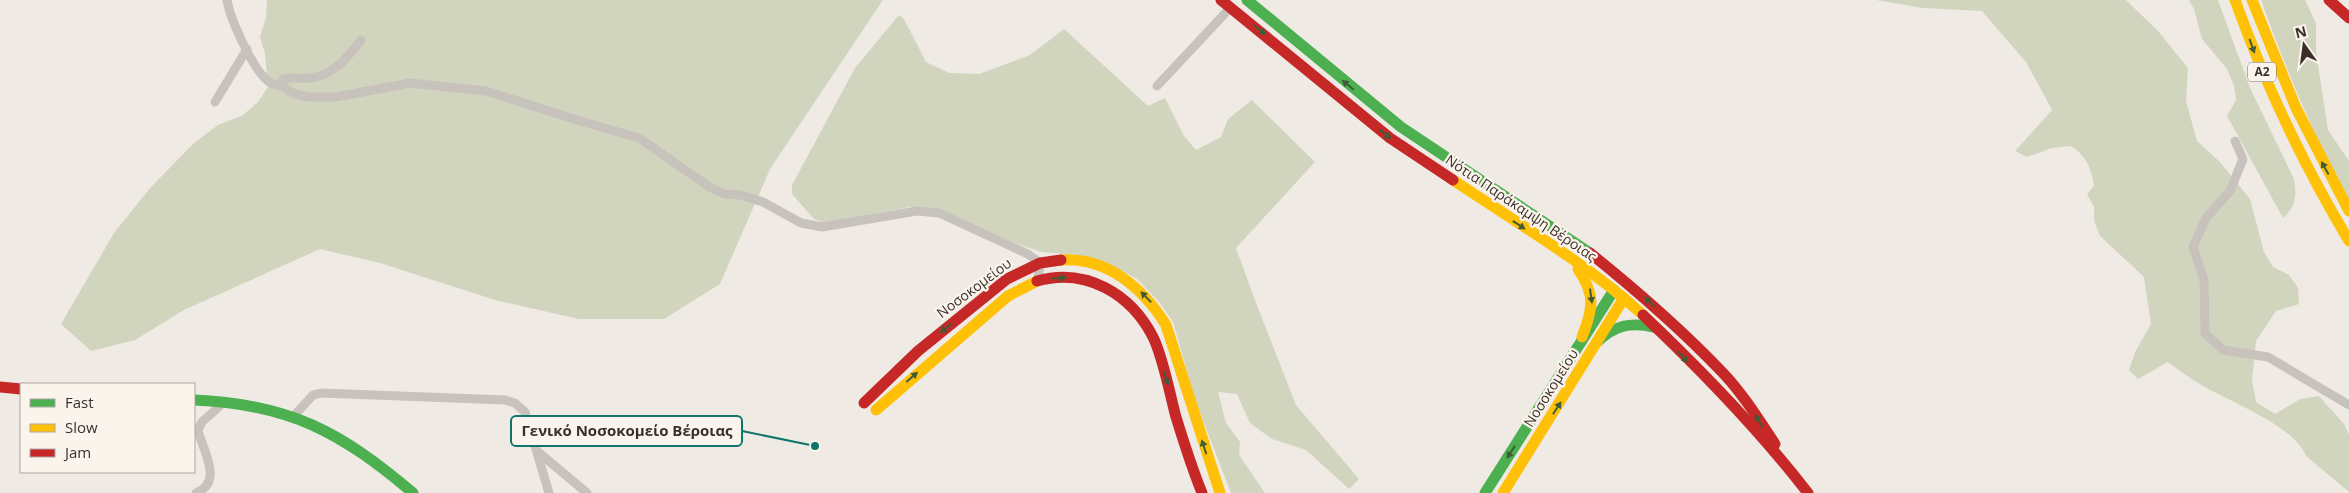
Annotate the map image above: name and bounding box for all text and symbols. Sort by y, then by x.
north arrow [2279,20,2329,70]
text: N [2293,21,2309,42]
one-way arrow [1254,24,1266,35]
one-way arrow [2248,39,2256,54]
road number: Α2 [2248,62,2276,82]
one-way arrow [1342,79,1355,90]
one-way arrow [1378,128,1391,139]
street label: Νότια Παράκαμψη Βέροιας [1442,150,1601,265]
one-way arrow [2321,161,2329,175]
one-way arrow [1512,220,1526,230]
street label: Νοσοκομείου [933,253,1015,322]
one-way arrow [1051,274,1067,282]
one-way arrow [1587,288,1595,304]
one-way arrow [1140,291,1152,303]
one-way arrow [1644,296,1656,308]
one-way arrow [940,322,953,333]
street label: Νοσοκομείου [1519,345,1582,430]
one-way arrow [1678,350,1689,363]
one-way arrow [906,371,918,383]
one-way arrow [1162,371,1170,386]
legend [20,383,195,473]
text: Fast [65,392,94,412]
one-way arrow [1553,401,1562,414]
one-way arrow [1755,414,1764,427]
callout: Γενικό Νοσοκομείο Βέροιας [511,416,742,446]
text: Slow [65,417,98,437]
text: Γενικό Νοσοκομείο Βέροιας [521,420,733,440]
one-way arrow [1199,439,1207,454]
text: Jam [63,442,91,462]
one-way arrow [1506,446,1515,459]

